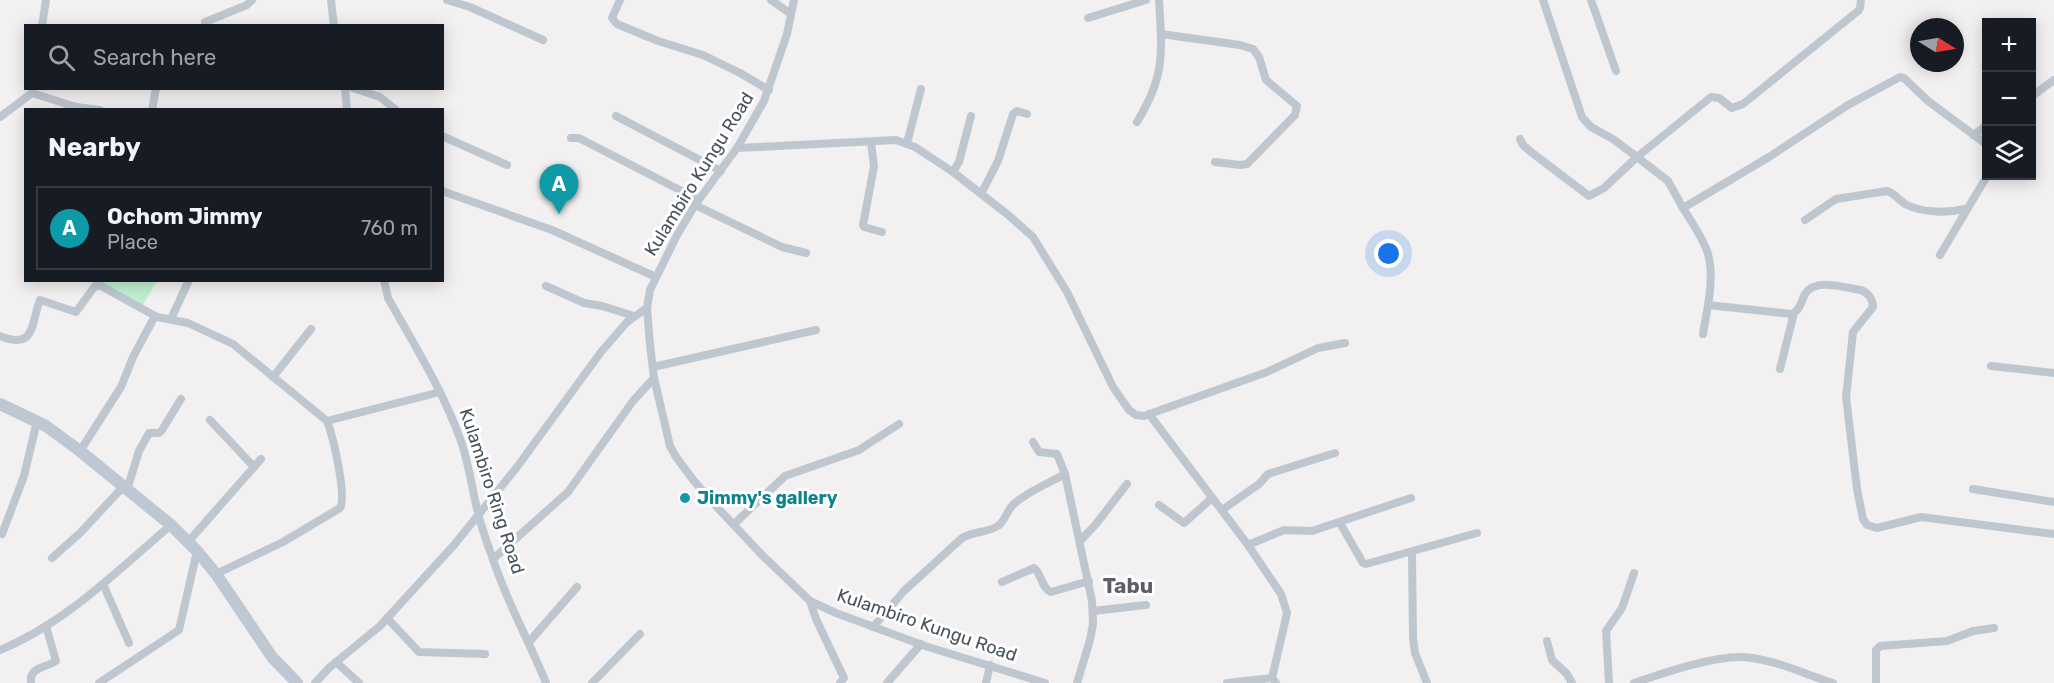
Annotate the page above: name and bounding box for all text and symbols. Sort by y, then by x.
north arrow [1910,18,1964,72]
map controls [1982,18,2036,180]
button: + [1982,18,2036,72]
search box [24,24,444,90]
icon: search [45,41,78,74]
text: Search here [93,44,216,71]
button: − [1982,72,2036,126]
street label: Kulambiro Kungu Road [640,88,758,260]
button: layers [1982,126,2036,180]
text: Nearby [48,132,141,163]
pin: A [540,164,578,214]
text: Ochom Jimmy [107,203,262,230]
text: A [62,216,77,240]
text: 760 m [361,216,418,240]
text: Place [107,230,158,254]
your location [1374,239,1403,268]
street label: Kulambiro Ring Road [455,405,529,577]
place label: Jimmy's gallery [697,487,838,509]
marker: Jimmy's gallery [678,491,692,505]
district label: Tabu [1103,573,1153,598]
street label: Kulambiro Kungu Road [834,584,1020,666]

